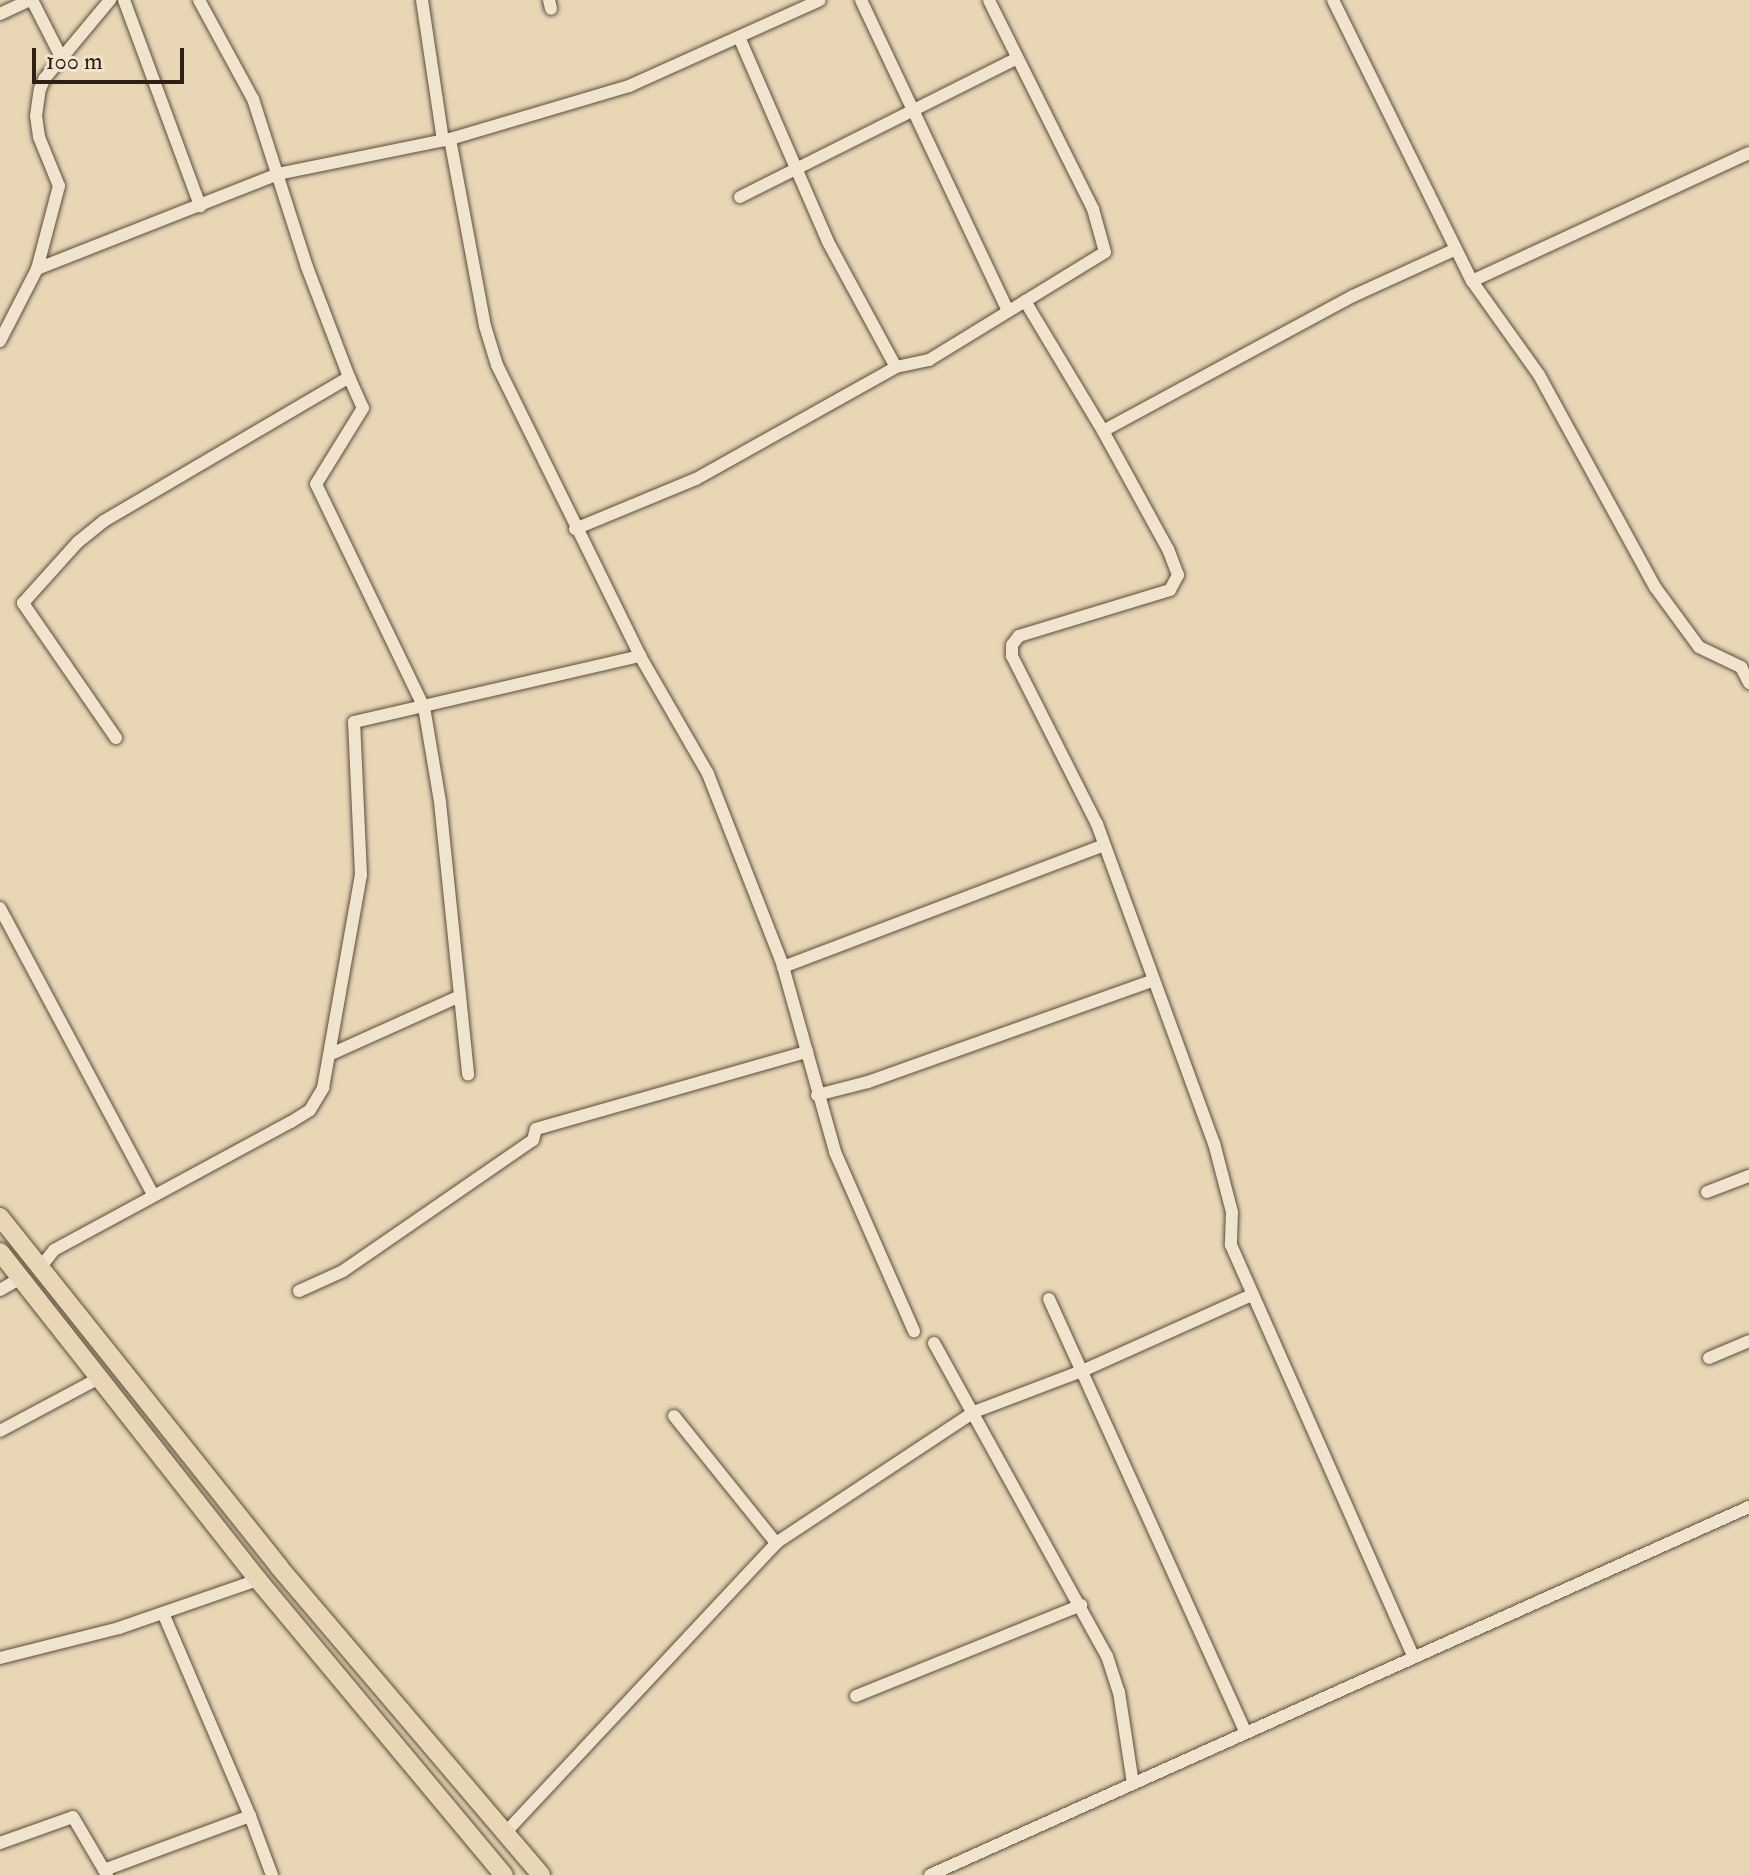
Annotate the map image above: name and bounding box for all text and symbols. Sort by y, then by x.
scale bar [36,32,188,82]
text: 100 m [46,46,103,77]

